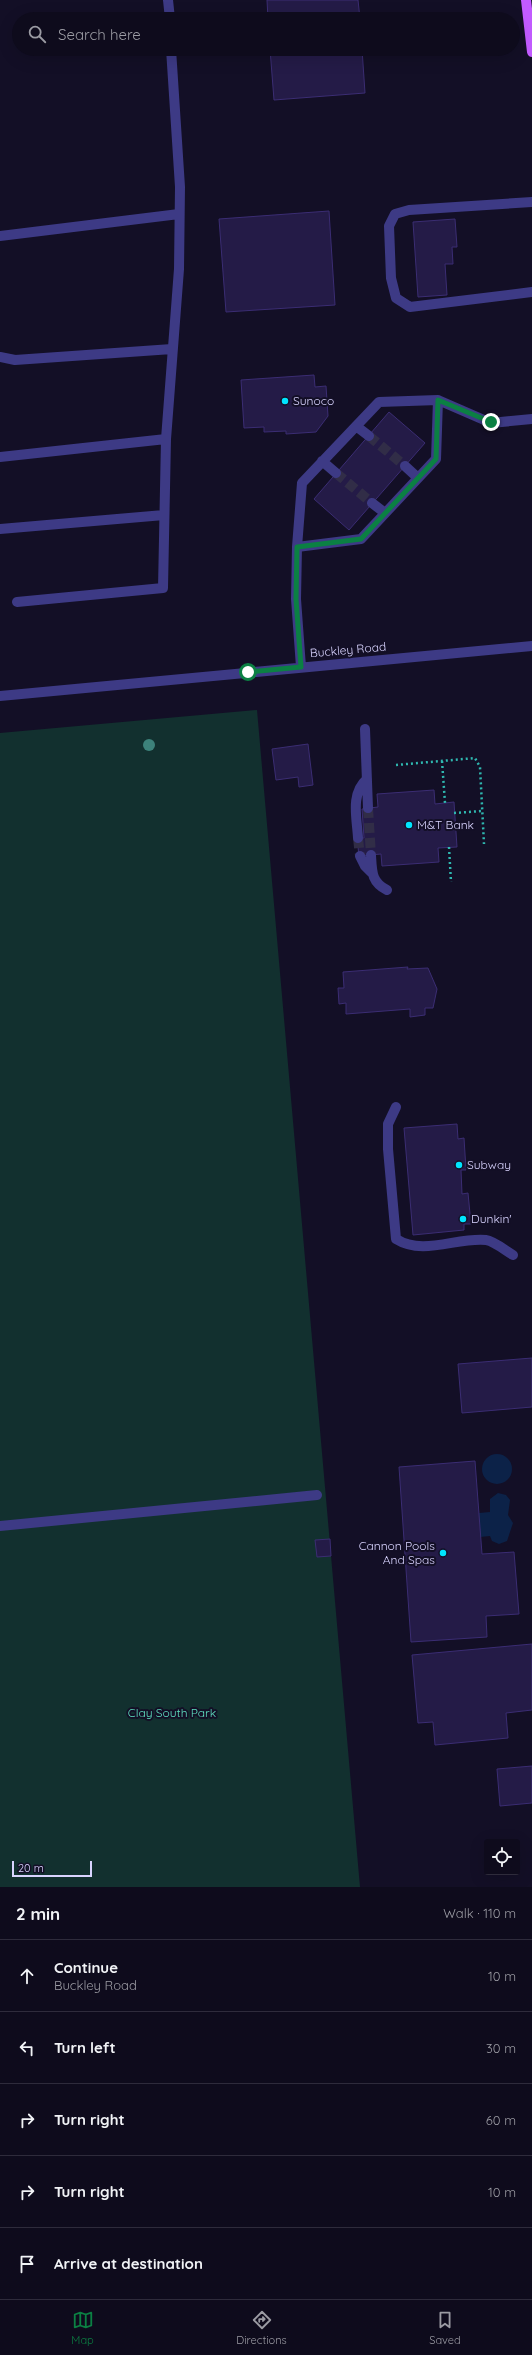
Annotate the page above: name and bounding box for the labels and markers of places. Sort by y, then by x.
place label: Sunoco [293,393,334,408]
marker: Sunoco [280,396,290,406]
place label: M&T Bank [417,817,474,832]
marker: M&T Bank [404,820,414,830]
place label: Subway [467,1157,511,1172]
marker: Subway [454,1160,464,1170]
place label: Dunkin' [471,1211,512,1226]
marker: Dunkin' [458,1214,468,1224]
place label: Cannon Pools And Spas [359,1538,435,1567]
marker: Cannon Pools And Spas [438,1548,448,1558]

